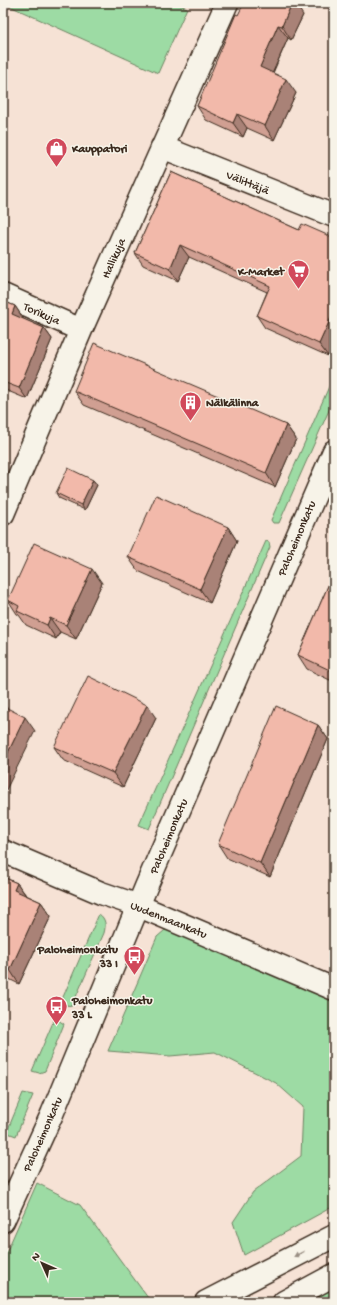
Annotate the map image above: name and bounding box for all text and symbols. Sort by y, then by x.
shop icon: Kauppatori [44,135,70,168]
place label: Kauppatori [71,143,128,157]
street label: Välittäjä [223,169,271,199]
street label: Hallikuja [100,236,130,281]
supermarket icon: K-Market [286,258,312,291]
place label: K-Market [237,266,285,280]
street label: Torikuja [20,300,62,329]
building icon: Nälkälinna [177,389,203,422]
place label: Nälkälinna [206,397,260,411]
street label: Paloheimonkatu [275,499,320,579]
street label: Paloheimonkatu [147,797,192,877]
street label: Uudenmaankatu [128,899,209,943]
bus stop icon: Paloheimonkatu 33 I [121,943,147,976]
place label: Paloheimonkatu 33 I [37,944,118,972]
bus stop icon: Paloheimonkatu 33 L [43,994,69,1027]
place label: Paloheimonkatu 33 L [71,995,153,1023]
street label: Paloheimonkatu [21,1095,67,1175]
north arrow [22,1243,62,1283]
one-way arrow [294,1250,305,1257]
text: N [30,1251,43,1264]

